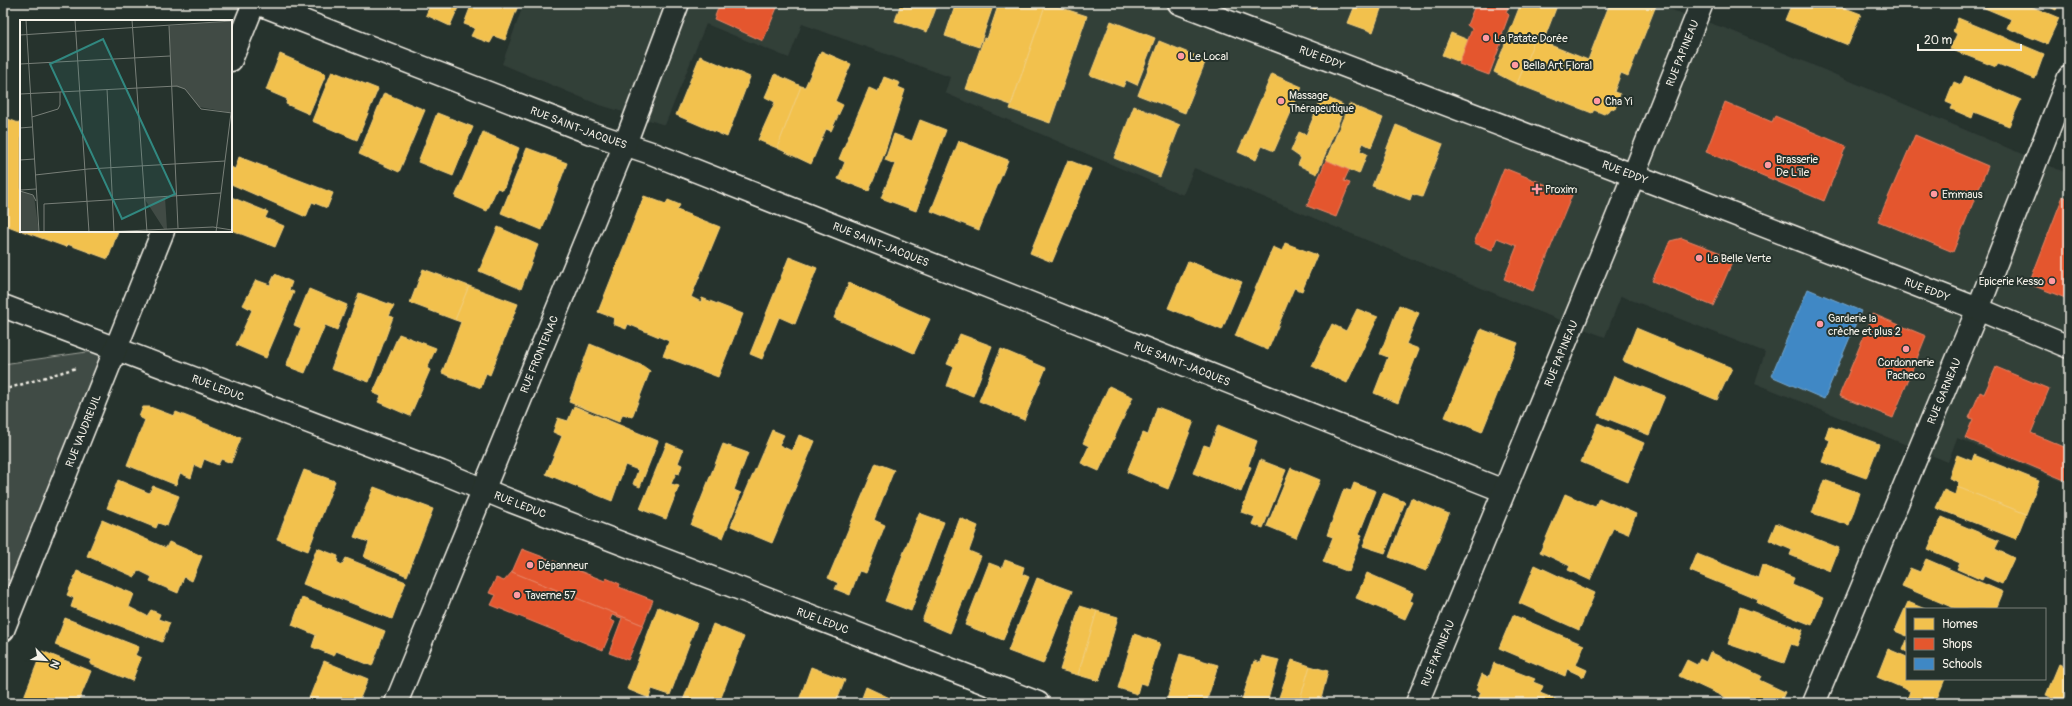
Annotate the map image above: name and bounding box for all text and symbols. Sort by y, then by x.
street label: RUE PAPINEAU [1664,18,1702,88]
inset map [20,20,232,232]
scale bar [1918,26,2021,52]
place label: La Patate Dorée [1494,32,1568,45]
marker: La Patate Dorée [1481,33,1491,43]
text: 20 m [1924,33,1953,48]
street label: RUE EDDY [1297,43,1347,72]
place label: Le Local [1189,50,1228,63]
marker: Le Local [1176,51,1186,61]
place label: Bella Art Floral [1523,59,1592,72]
marker: Bella Art Floral [1510,60,1520,70]
place label: Massage Thérapeutique [1289,89,1354,115]
place label: Cha Yi [1605,95,1633,108]
marker: Massage Thérapeutique [1276,96,1286,106]
marker: Cha Yi [1592,96,1602,106]
street label: RUE SAINT-JACQUES [528,104,629,152]
place label: Brasserie De L'ile [1776,153,1818,179]
street label: RUE EDDY [1600,158,1650,187]
marker: Brasserie De L'ile [1763,160,1773,170]
place label: Proxim [1545,183,1578,196]
marker: Proxim [1532,184,1542,194]
place label: Emmaus [1942,188,1983,201]
marker: Emmaus [1929,189,1939,199]
street label: RUE SAINT-JACQUES [831,220,931,269]
place label: La Belle Verte [1707,252,1772,265]
marker: La Belle Verte [1694,253,1704,263]
street label: RUE EDDY [1902,275,1952,305]
place label: Epicerie Kesso [1979,275,2044,288]
marker: Epicerie Kesso [2047,276,2057,286]
place label: Garderie la crèche et plus 2 [1828,312,1901,338]
street label: RUE FRONTENAC [518,313,561,395]
street label: RUE PAPINEAU [1542,319,1581,389]
marker: Garderie la crèche et plus 2 [1815,319,1825,329]
street label: RUE SAINT-JACQUES [1132,339,1232,389]
marker: Cordonnerie Pacheco [1901,344,1911,354]
place label: Cordonnerie Pacheco [1878,356,1935,382]
street label: RUE GARNEAU [1925,356,1964,426]
street label: RUE LEDUC [190,372,246,404]
street label: RUE VAUDREUIL [63,392,104,469]
street label: RUE LEDUC [492,489,548,521]
place label: Dépanneur [538,559,588,572]
marker: Dépanneur [525,560,535,570]
place label: Taverne 57 [525,589,576,602]
marker: Taverne 57 [512,590,522,600]
street label: RUE LEDUC [795,605,851,637]
legend [1906,608,2046,680]
text: Homes [1942,617,1978,632]
street label: RUE PAPINEAU [1419,618,1457,688]
text: Shops [1942,637,1973,652]
north arrow [26,640,66,680]
text: Schools [1942,657,1982,672]
text: N [47,658,62,671]

